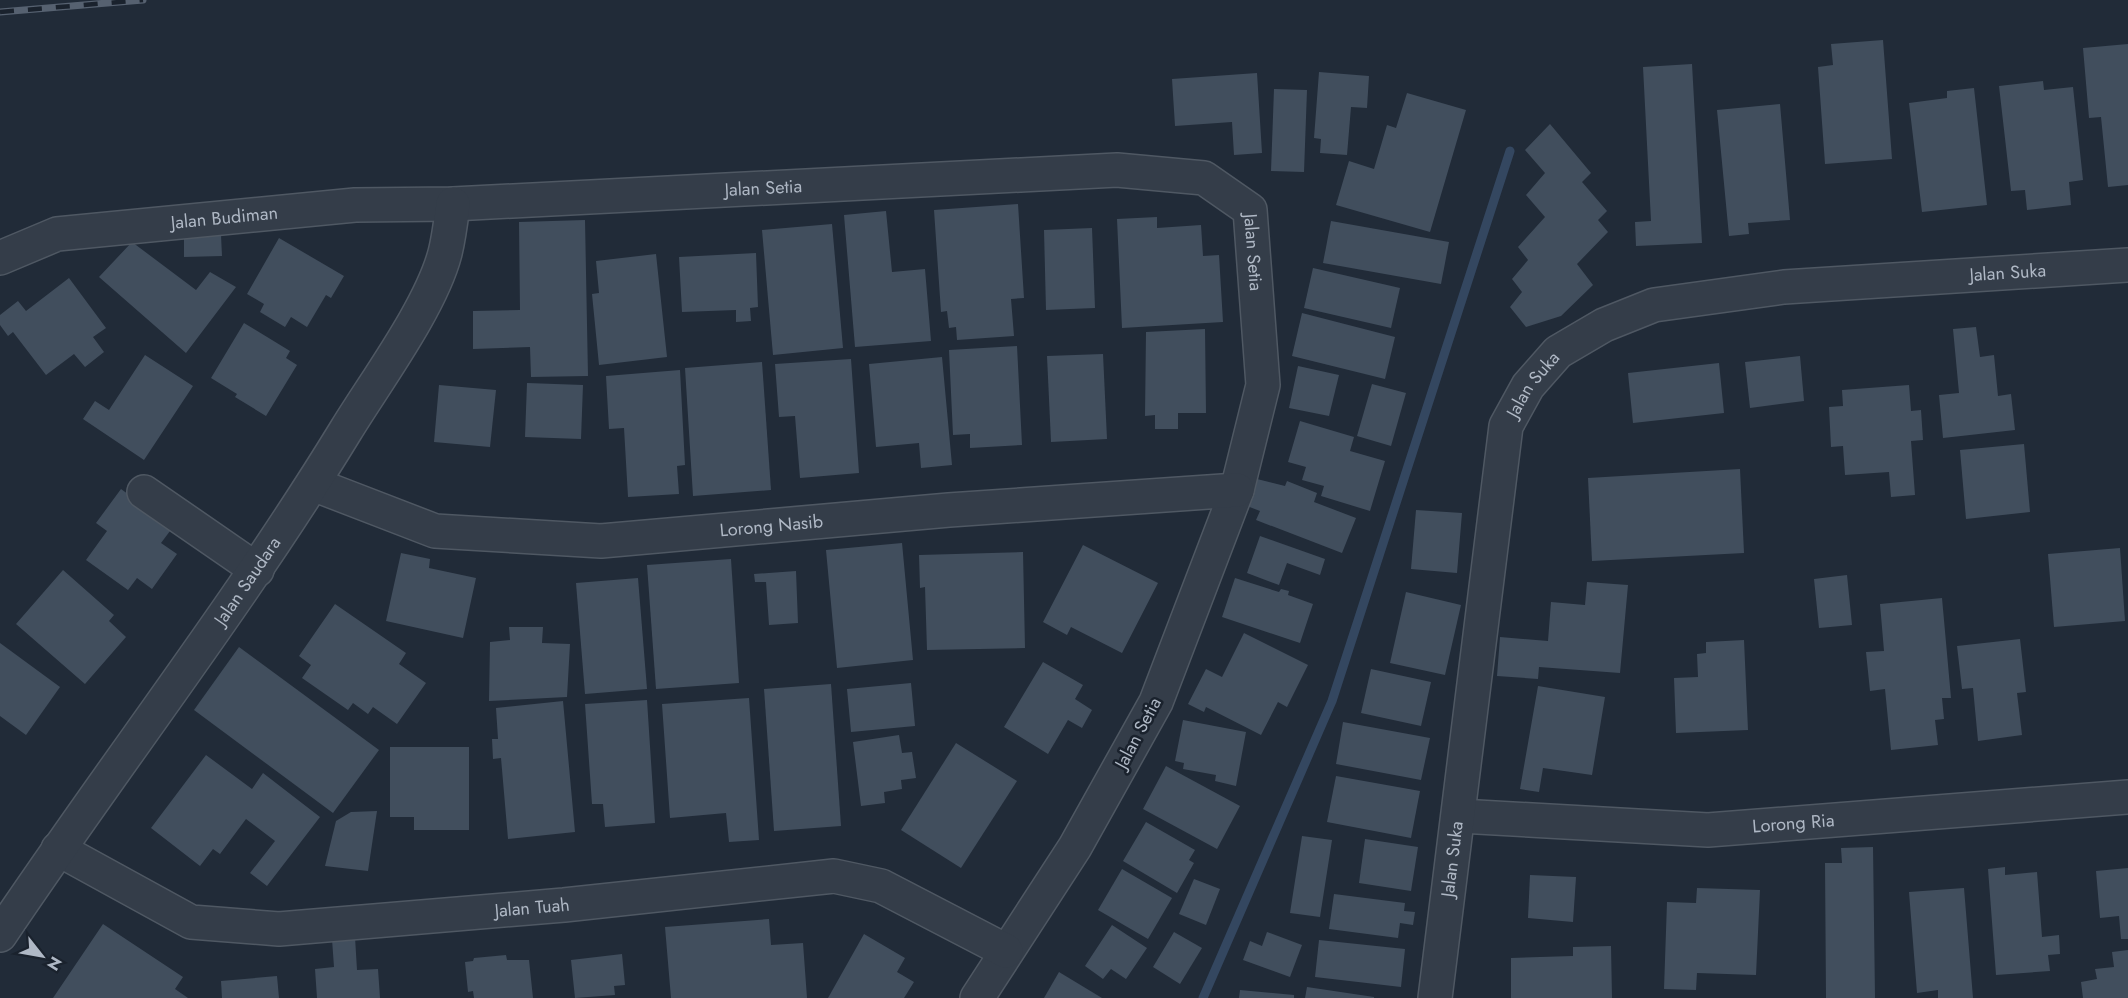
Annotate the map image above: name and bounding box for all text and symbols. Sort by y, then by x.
street label: Jalan Setia [722,173,803,203]
street label: Jalan Budiman [168,200,279,236]
street label: Jalan Setia [1237,211,1269,292]
street label: Jalan Suka [1967,257,2047,288]
street label: Jalan Suka [1499,346,1566,424]
street label: Lorong Nasib [719,508,824,543]
street label: Jalan Saudara [207,531,287,632]
street label: Jalan Setia [1107,693,1168,775]
street label: Lorong Ria [1751,807,1835,839]
street label: Jalan Suka [1434,819,1470,901]
street label: Jalan Tuah [492,891,571,924]
north arrow [12,926,72,986]
text: N [41,952,68,975]

